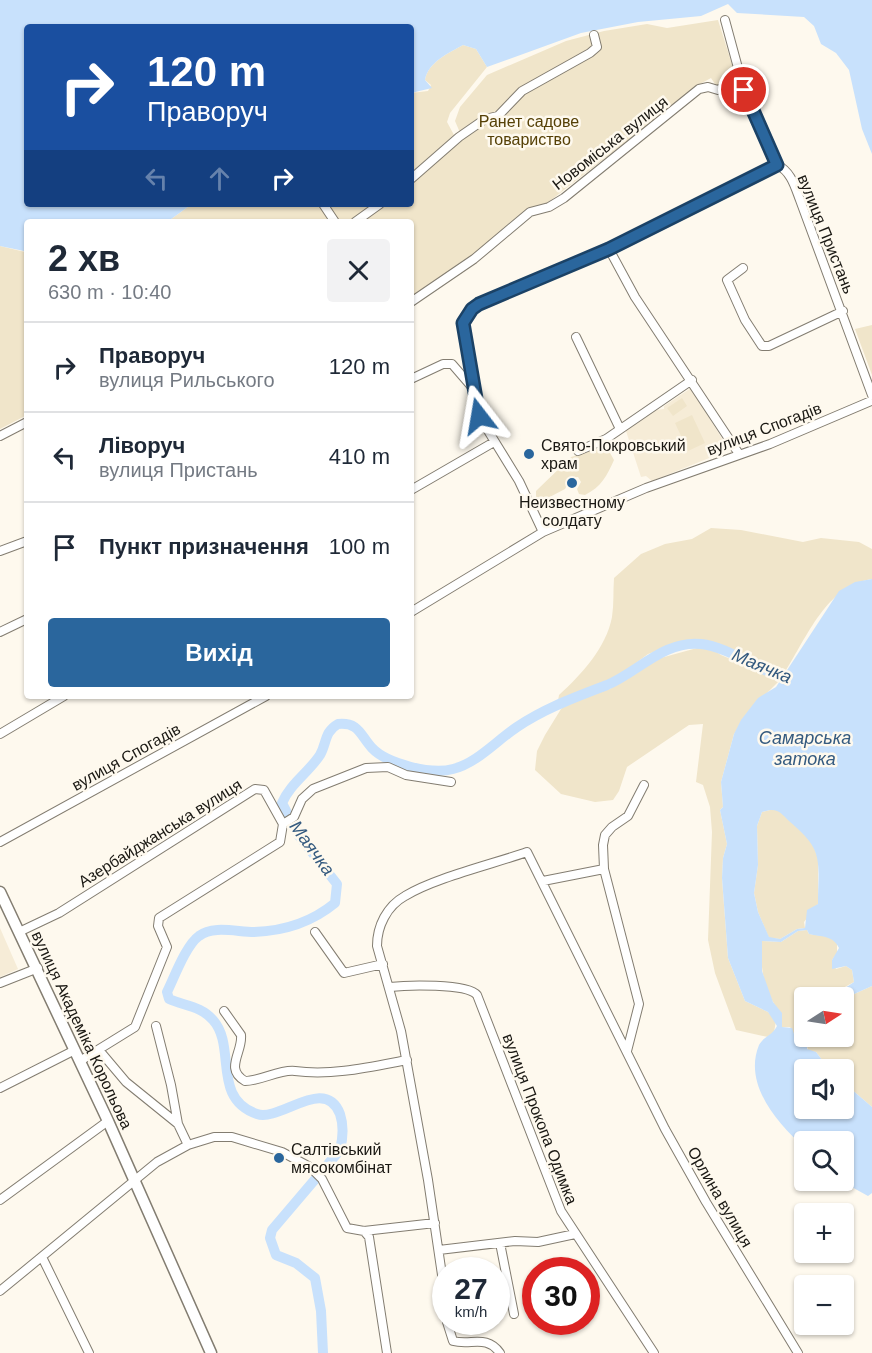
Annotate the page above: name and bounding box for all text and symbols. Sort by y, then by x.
icon: right [48,48,126,126]
text: 120 m [147,48,266,95]
pin [718,64,769,115]
icon: arrive [727,73,760,106]
street label: Новоміська вулиця [549,93,671,193]
text: Праворуч [147,97,268,127]
park label: Ранет садове товариство [479,113,579,148]
icon: left [140,162,173,195]
icon: ahead [203,162,236,195]
icon: right [266,162,299,195]
street label: вулиця Пристань [794,172,858,296]
text: 2 хв [48,238,120,279]
button: close [327,239,390,302]
text: 630 m · 10:40 [48,281,171,303]
text: Праворуч [99,343,205,368]
icon: right [48,351,81,384]
text: 120 m [329,354,390,379]
text: вулиця Рильського [99,369,275,391]
position arrow [447,384,511,448]
street label: вулиця Спогадів [704,399,824,459]
text: Ліворуч [99,433,185,458]
place label: Свято-Покровський храм [541,437,686,472]
icon: left [48,441,81,474]
text: 410 m [329,444,390,469]
marker: Свято-Покровський храм [522,447,536,461]
text: вулиця Пристань [99,459,258,481]
marker: Неизвестному солдату [565,476,579,490]
place label: Неизвестному солдату [519,494,625,529]
icon: arrive [48,531,81,564]
text: Пункт призначення [99,534,309,559]
text: 100 m [329,534,390,559]
button: Вихід [48,618,390,687]
water label: Маячка [729,645,795,687]
street label: вулиця Спогадів [69,720,183,794]
water label: Самарська затока [759,728,851,769]
street label: Азербайджанська вулиця [75,776,245,890]
water label: Маячка [285,817,339,879]
street label: вулиця Академіка Корольова [29,928,135,1132]
north arrow [794,987,854,1047]
map controls [794,987,854,1335]
street label: вулиця Прокопа Одимка [500,1031,580,1207]
button: sound [794,1059,854,1119]
button: search [794,1131,854,1191]
place label: Салтівський мясокомбінат [291,1141,393,1176]
street label: Орлина вулиця [684,1144,756,1250]
marker: Салтівський мясокомбінат [272,1151,286,1165]
button: + [794,1203,854,1263]
speed limit sign: 30 [522,1257,600,1335]
text: 27 [454,1272,488,1305]
button: − [794,1275,854,1335]
text: km/h [455,1303,487,1320]

